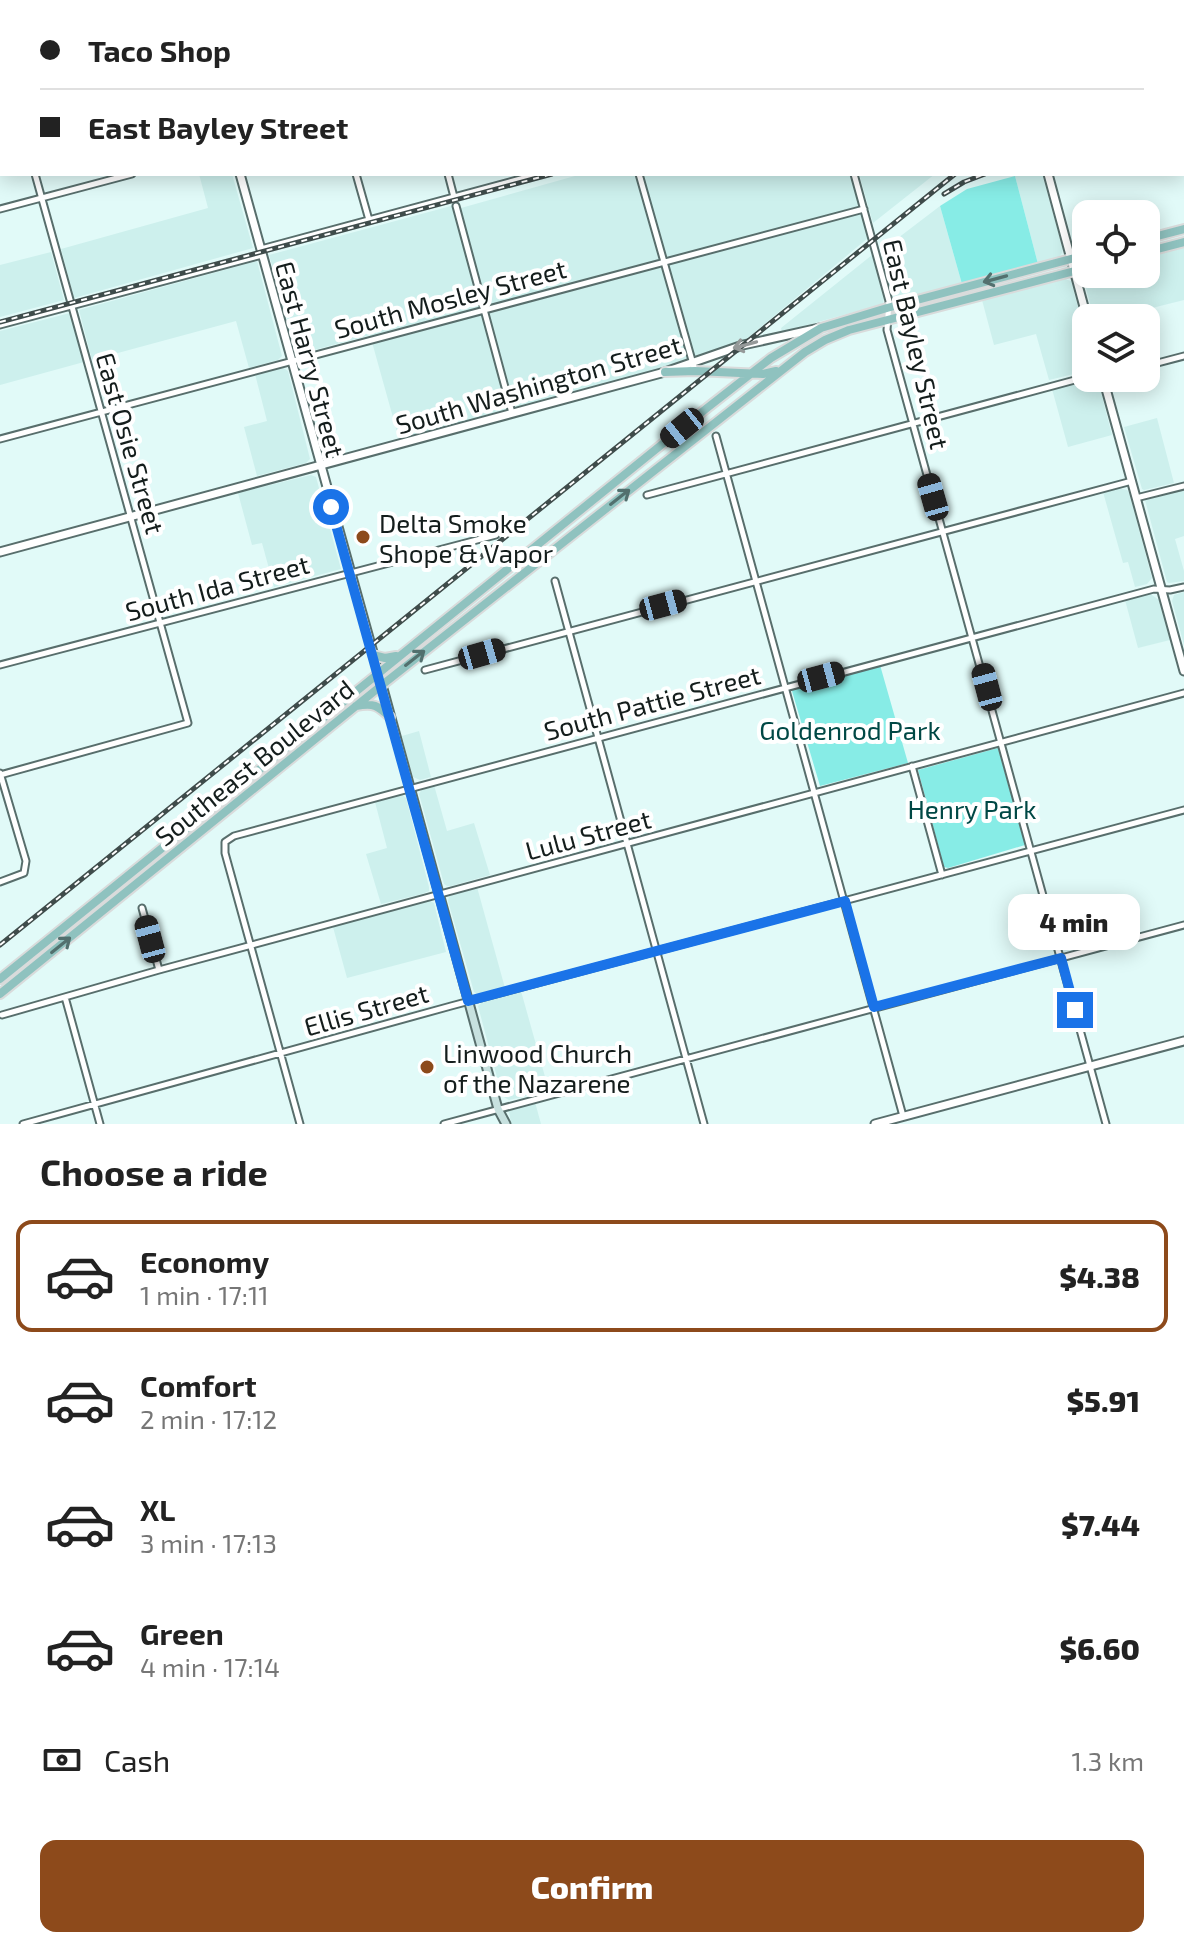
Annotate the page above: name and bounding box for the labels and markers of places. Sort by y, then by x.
place label: Delta Smoke Shope & Vapor [379,507,553,568]
marker: Delta Smoke Shope & Vapor [354,528,372,546]
place label: Linwood Church of the Nazarene [443,1037,632,1098]
marker: Linwood Church of the Nazarene [418,1058,436,1076]

